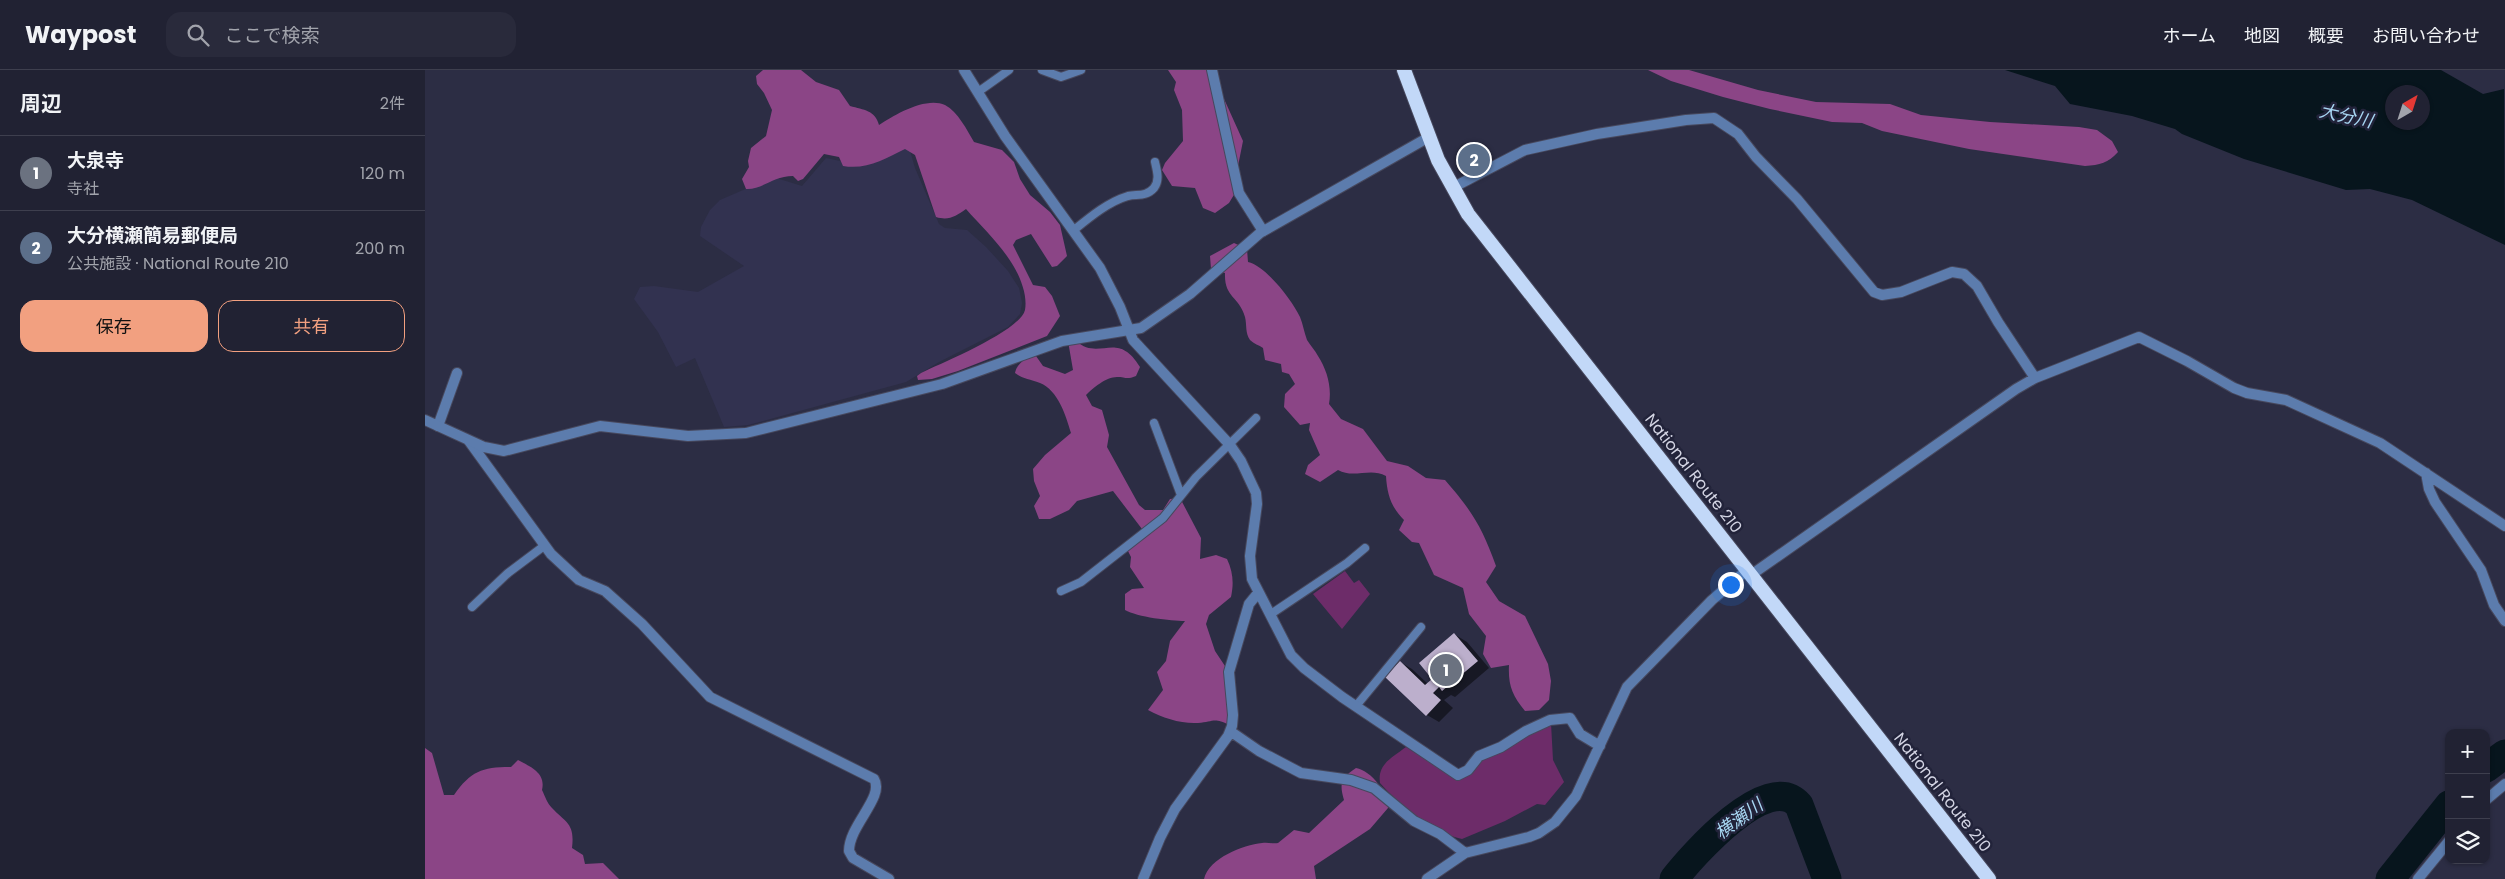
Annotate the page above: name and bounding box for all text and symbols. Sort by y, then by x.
search box [166,12,516,57]
text: Waypost [25,18,136,51]
icon: search [184,21,212,49]
text: ここで検索 [224,22,319,49]
text: ホーム [2163,23,2216,48]
text: 地図 [2244,23,2280,48]
text: 概要 [2308,23,2344,48]
text: お問い合わせ [2372,23,2480,48]
north arrow [2385,85,2430,130]
text: 周辺 [20,89,62,118]
text: 2件 [380,92,405,115]
water label: 大分川 [2317,98,2377,134]
pin: 2 [1458,141,1490,179]
text: 大泉寺 [67,147,124,174]
text: 1 [33,162,39,185]
text: 120 m [360,162,405,185]
text: 寺社 [67,177,99,200]
text: 大分横瀬簡易郵便局 [67,222,238,249]
text: 2 [31,237,41,260]
text: 200 m [355,237,405,260]
text: 公共施設 · National Route 210 [67,252,289,275]
button: 保存 [20,300,208,352]
button: 共有 [218,300,405,352]
street label: National Route 210 [1640,409,1748,538]
your location [1718,572,1744,598]
pin: 1 [1430,651,1462,689]
street label: National Route 210 [1889,728,1997,857]
map controls [2445,729,2490,864]
button: + [2445,729,2490,774]
button: − [2445,774,2490,819]
water label: 横瀬川 [1710,791,1770,845]
button: layers [2445,819,2490,864]

